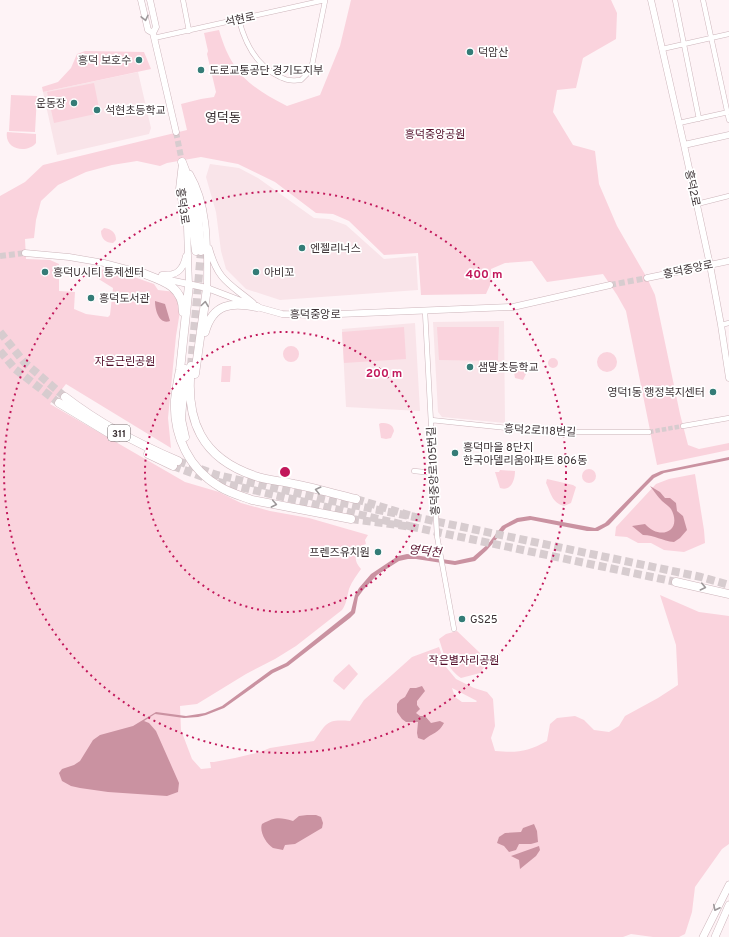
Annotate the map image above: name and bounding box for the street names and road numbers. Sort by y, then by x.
street label: 석현로 [224,10,257,30]
street label: 흥덕2로 [681,169,703,208]
street label: 흥덕3로 [173,187,192,225]
street label: 흥덕중앙로 [662,258,714,282]
street label: 흥덕중앙로 [290,308,340,322]
street label: 흥덕2로118번길 [503,422,576,440]
road number: 311 [108,425,130,441]
street label: 흥덕중앙로105번길 [425,426,443,516]

